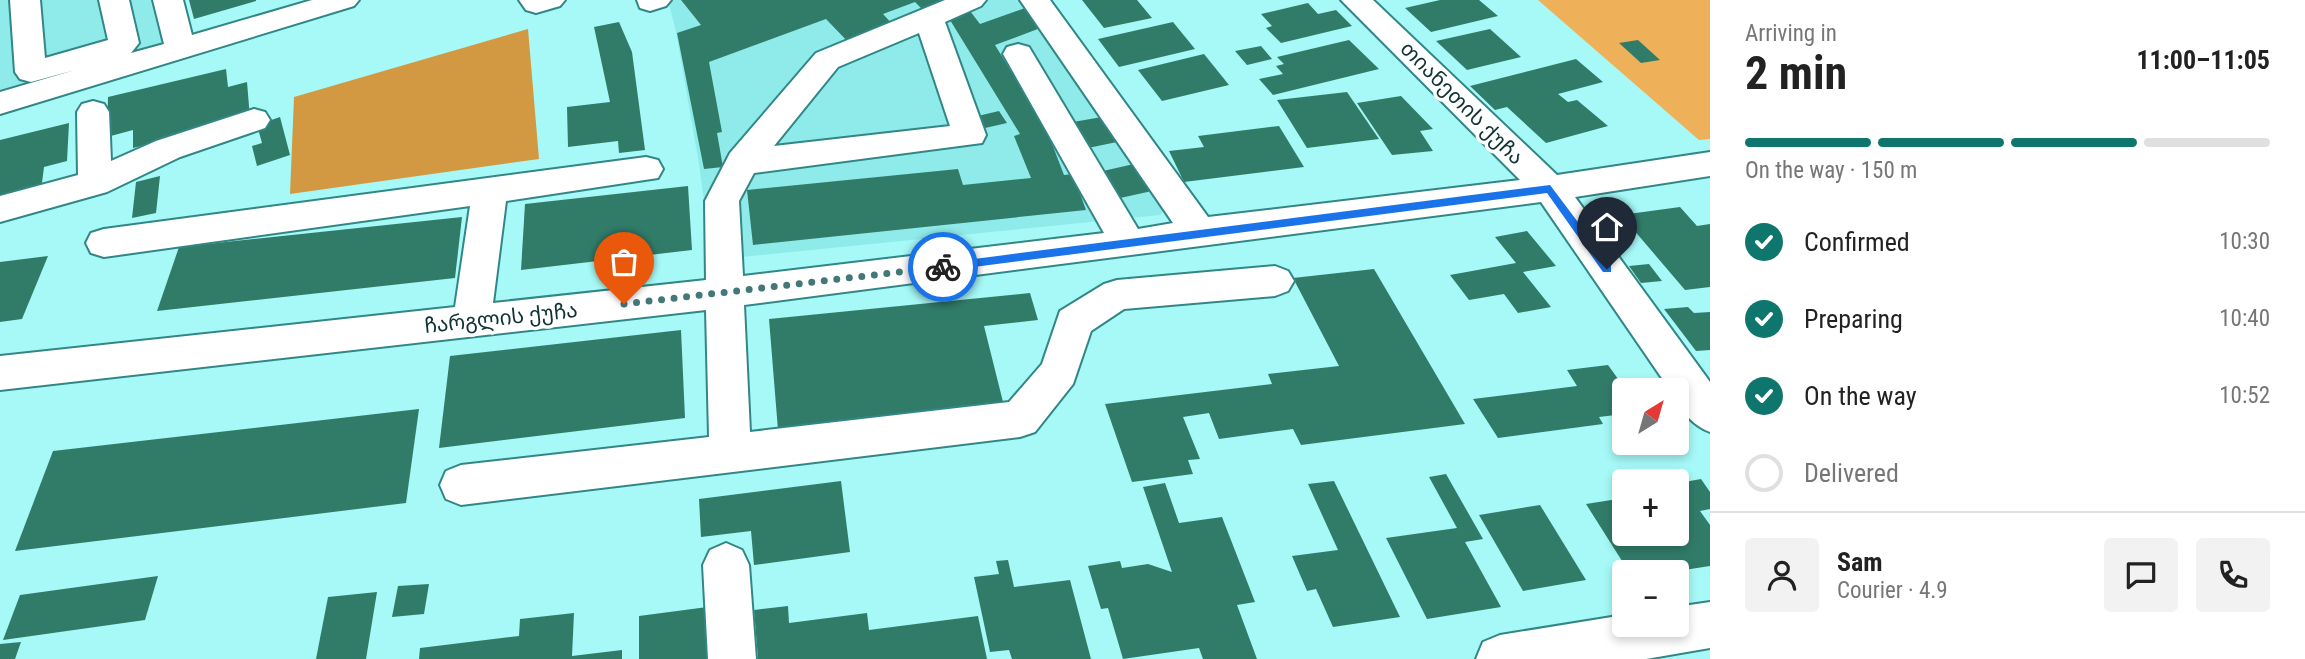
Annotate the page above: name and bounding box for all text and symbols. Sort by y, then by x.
text: Arriving in [1745,20,1837,47]
street label: თიანეთის ქუჩა [1396,37,1528,169]
text: 11:00–11:05 [2136,45,2270,75]
text: 2 min [1745,46,1847,100]
text: On the way · 150 m [1745,157,1917,184]
pin [1577,197,1637,269]
icon: home [1588,208,1626,246]
icon: check [1745,223,1783,261]
text: Confirmed [1804,227,1910,257]
text: 10:30 [2219,228,2270,255]
pin [594,232,654,304]
courier [908,232,978,302]
icon: bag [605,243,643,281]
icon: bike [924,248,962,286]
street label: ჩარგლის ქუჩა [423,298,579,339]
icon: check [1745,300,1783,338]
text: Preparing [1804,304,1903,334]
text: 10:40 [2219,305,2270,332]
icon: check [1745,377,1783,415]
north arrow [1612,378,1689,455]
map controls [1612,378,1689,637]
text: On the way [1804,381,1917,411]
text: 10:52 [2219,382,2270,409]
text: Delivered [1804,458,1899,488]
button: + [1612,469,1689,546]
button: person [1745,538,1819,612]
button: chat [2104,538,2178,612]
button: phone [2196,538,2270,612]
text: Sam [1837,547,1883,577]
button: − [1612,560,1689,637]
text: Courier · 4.9 [1837,577,1948,604]

